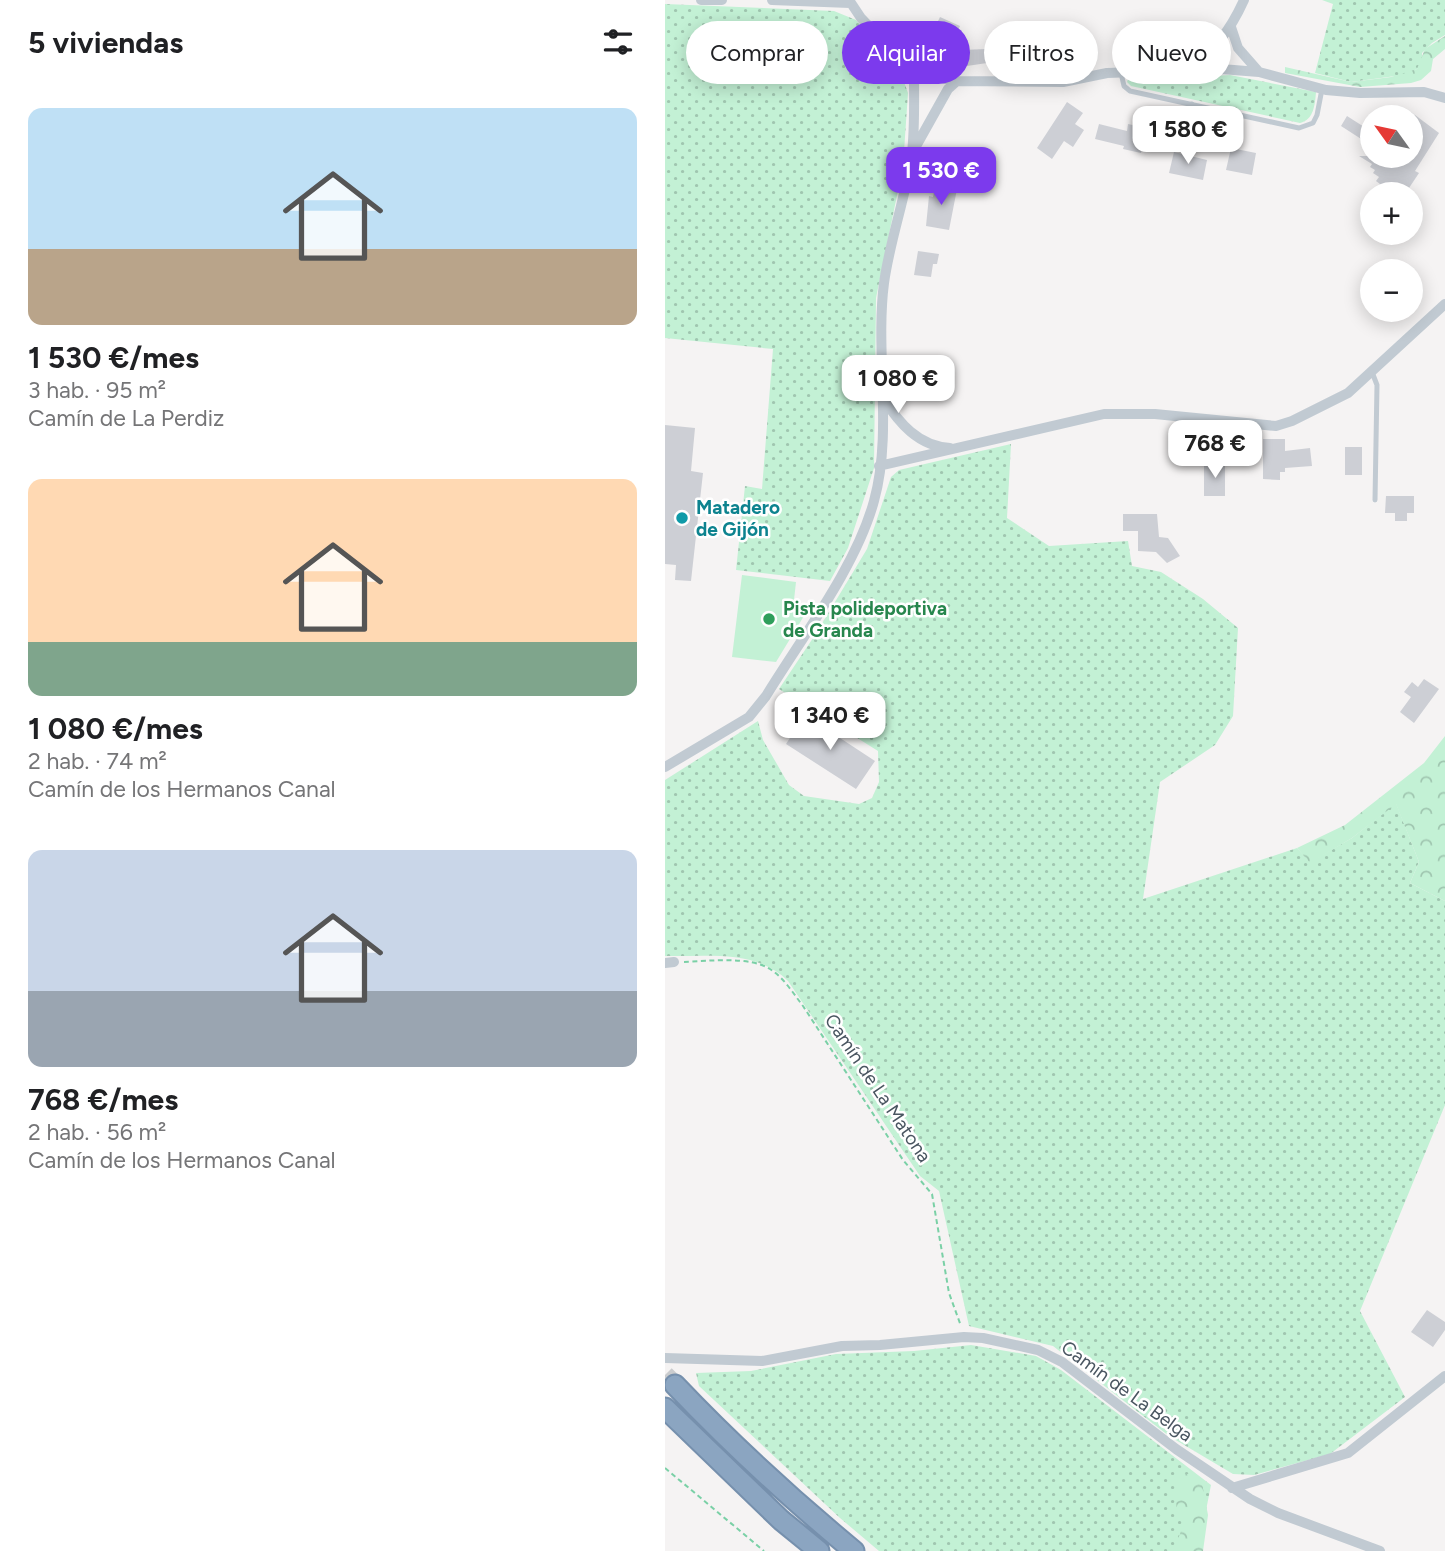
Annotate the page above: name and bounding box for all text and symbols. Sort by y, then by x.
chip: Comprar [686,21,828,84]
chip: Alquilar [842,21,970,84]
chip: Filtros [984,21,1098,84]
chip: Nuevo [1112,21,1231,84]
icon: filters [599,23,637,61]
text: 5 viviendas [28,24,183,61]
north arrow [1360,105,1423,168]
map controls [1360,105,1423,322]
pin: 1 580 € [1123,106,1253,166]
text: 1 580 € [1149,115,1227,143]
pin: 1 530 € [876,148,1006,207]
icon: home [270,153,396,279]
text: 1 530 € [902,156,980,184]
button: + [1360,182,1423,245]
button: − [1360,259,1423,322]
text: 1 530 €/mes [28,339,199,376]
pin: 1 080 € [833,356,963,415]
text: 1 080 € [858,364,938,392]
text: 3 hab. · 95 m² [28,376,166,404]
text: Camín de La Perdiz [28,404,224,432]
pin: 768 € [1166,420,1264,480]
text: 768 € [1184,429,1246,457]
place label: Matadero de Gijón [696,496,780,541]
marker: Matadero de Gijón [674,510,690,526]
icon: home [270,524,396,650]
place label: Pista polideportiva de Granda [783,597,947,642]
marker: Pista polideportiva de Granda [761,611,777,627]
pin: 1 340 € [765,692,895,752]
text: 1 340 € [791,701,869,729]
text: 1 080 €/mes [28,710,203,747]
text: 2 hab. · 74 m² [28,747,167,775]
text: Camín de los Hermanos Canal [28,775,336,803]
icon: home [270,895,396,1021]
street label: Camín de La Matona [820,1009,936,1167]
text: 768 €/mes [28,1081,178,1118]
text: 2 hab. · 56 m² [28,1118,166,1146]
text: Camín de los Hermanos Canal [28,1146,336,1174]
street label: Camín de La Belga [1057,1336,1197,1446]

